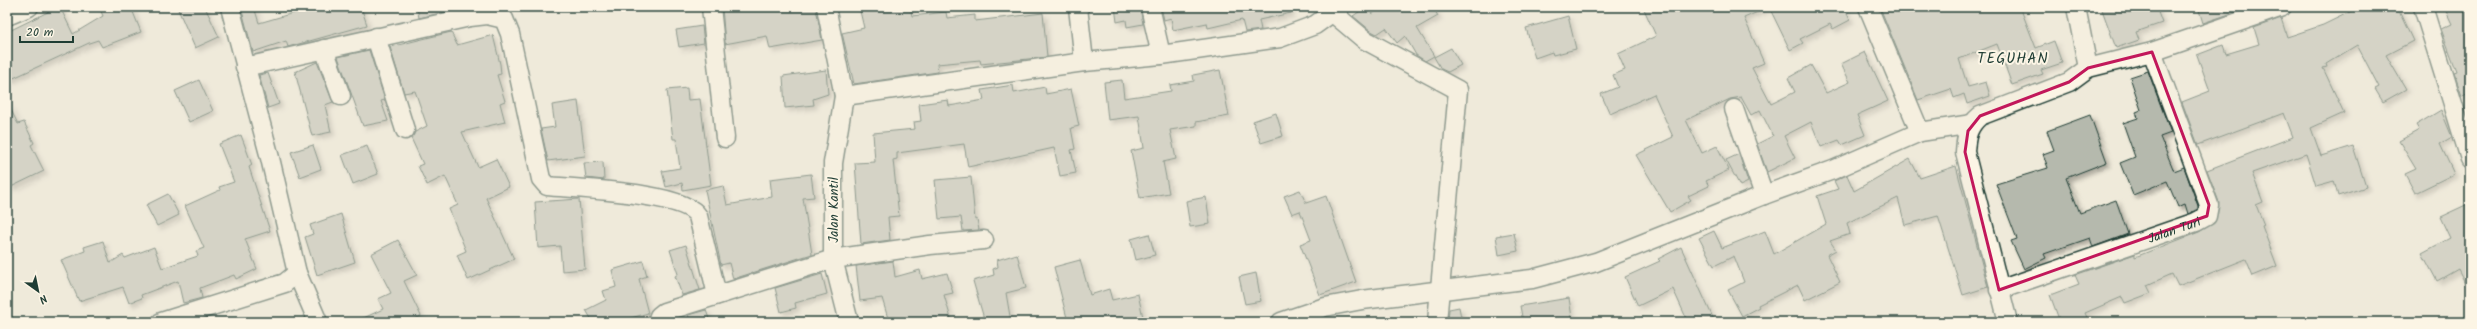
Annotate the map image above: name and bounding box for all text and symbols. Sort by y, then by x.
scale bar [20,18,73,44]
text: 20 m [26,23,54,42]
district label: TEGUHAN [1977,47,2049,71]
street label: Jalan Kantil [824,177,845,243]
street label: Jalan Turi [2145,212,2206,250]
north arrow [18,271,58,311]
text: N [35,289,51,308]

